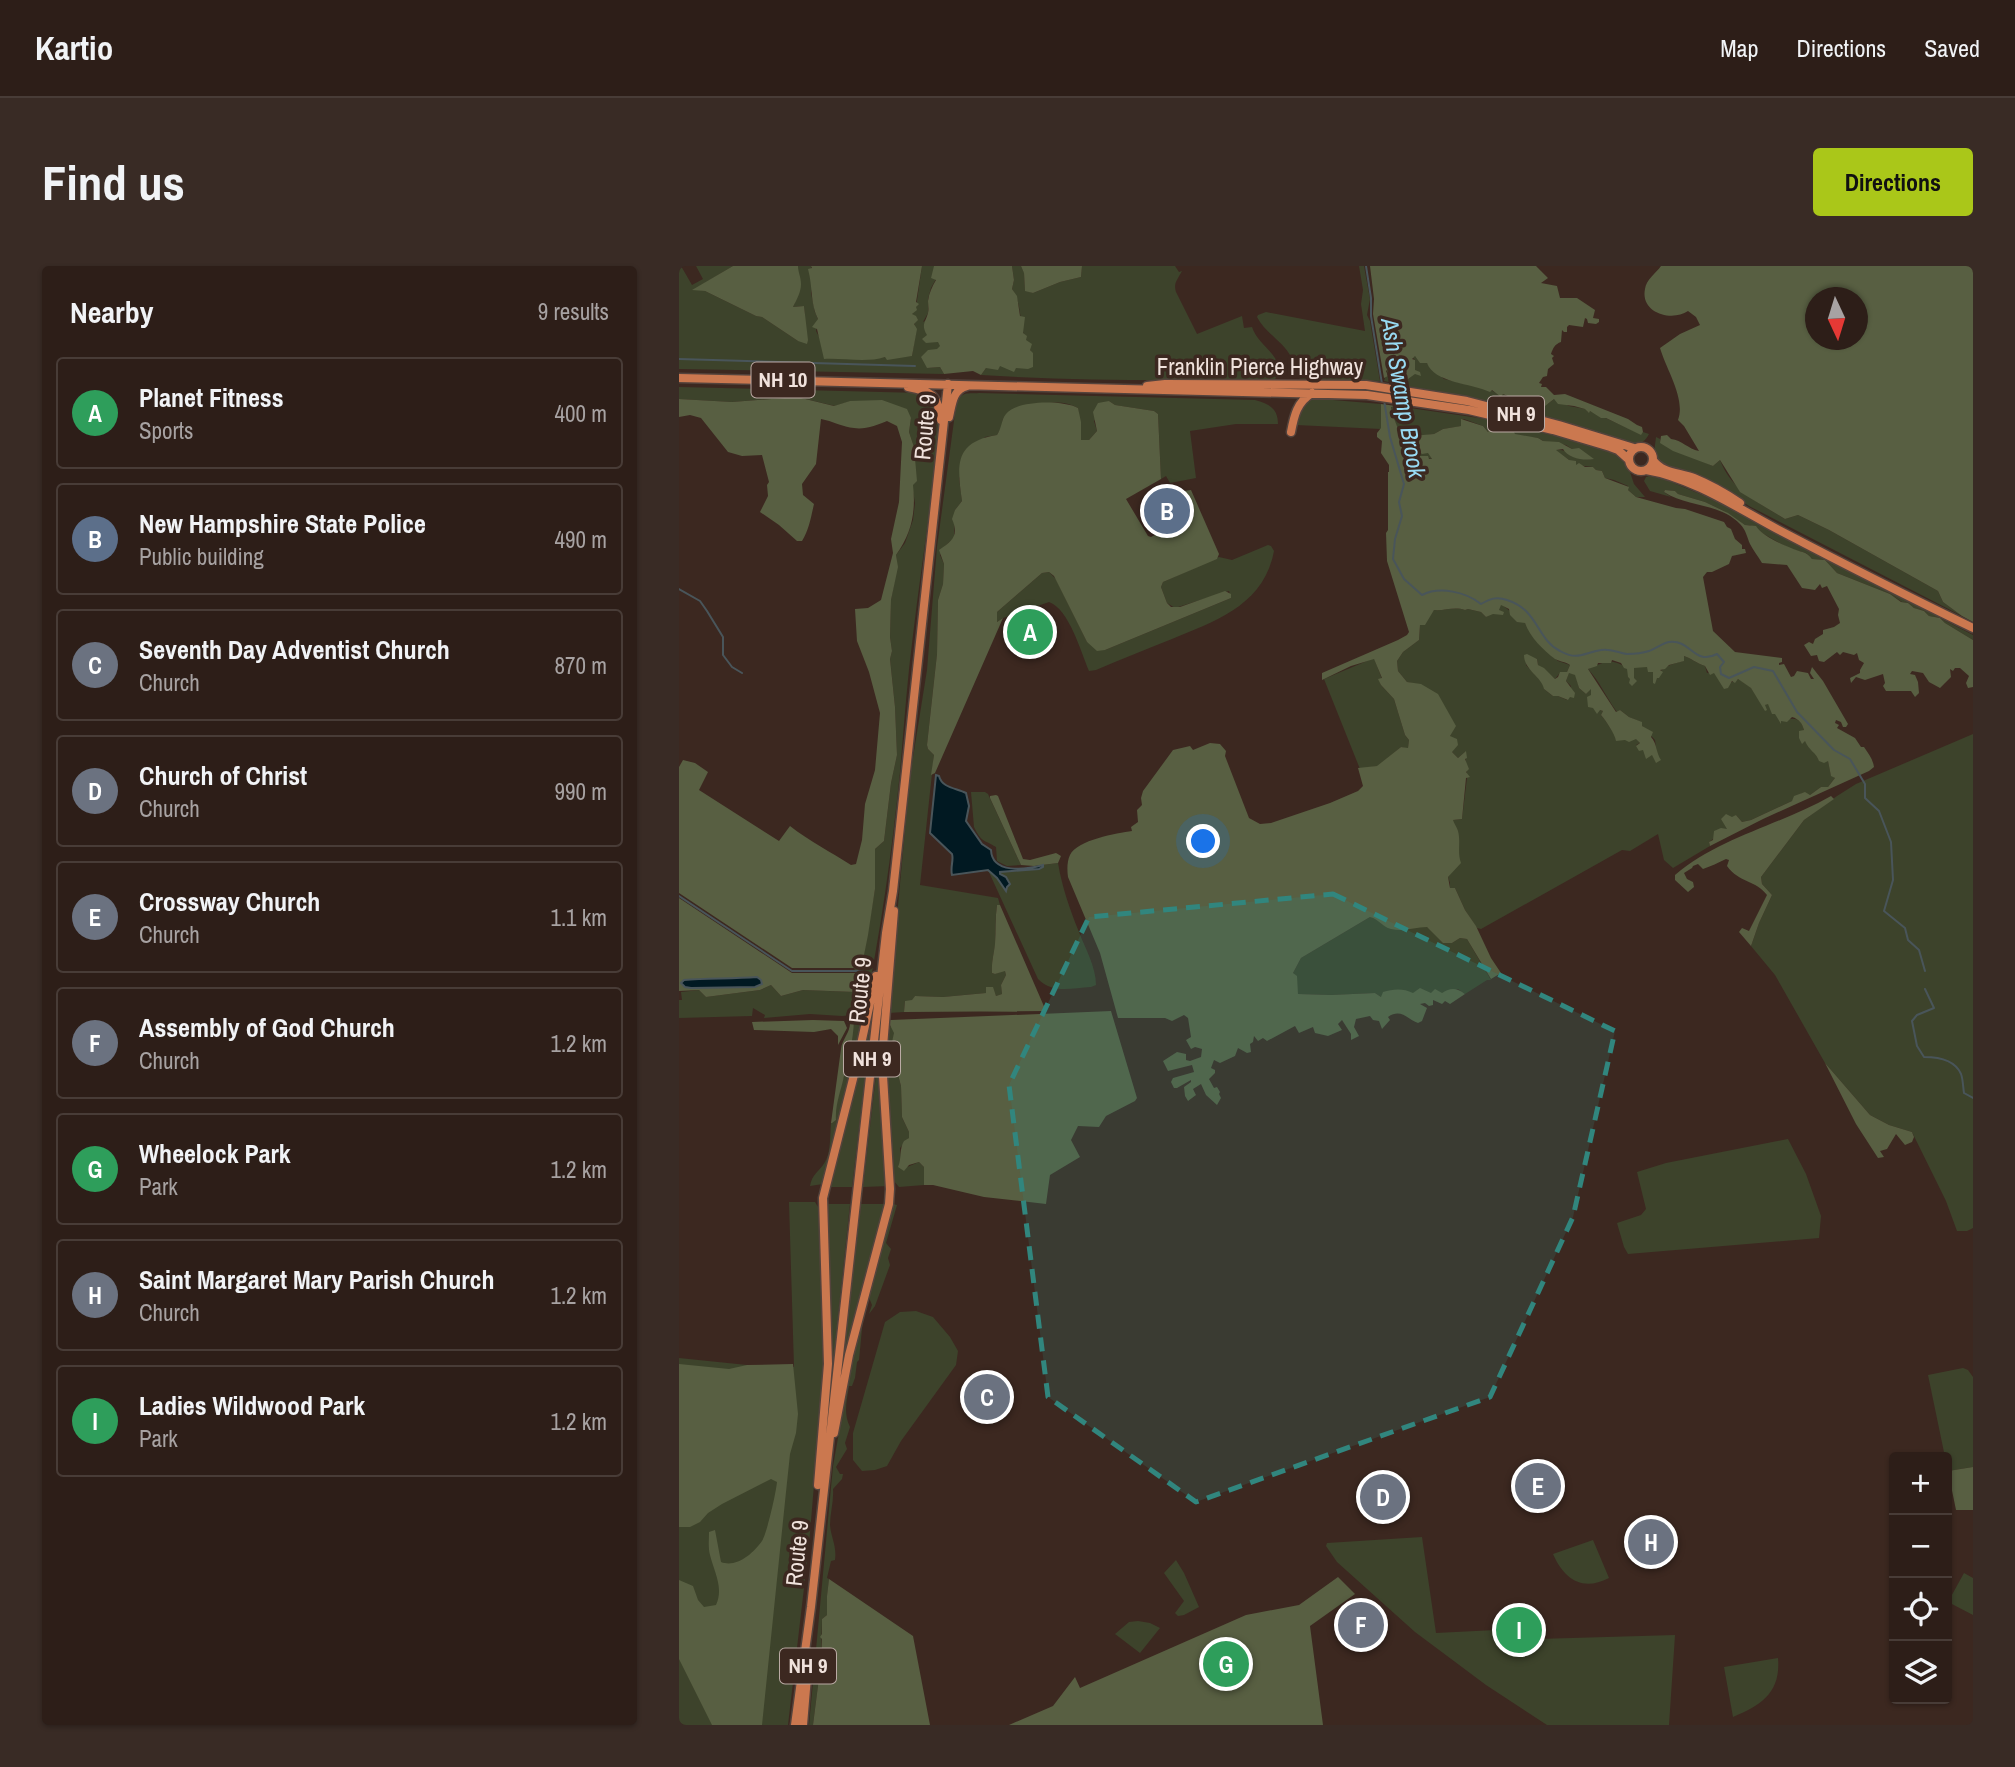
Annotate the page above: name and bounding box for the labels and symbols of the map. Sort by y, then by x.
north arrow [1805,287,1868,350]
water label: Ash Swamp Brook [1374,314,1434,481]
street label: Franklin Pierce Highway [1157,351,1364,382]
road number: NH 10 [751,362,815,398]
street label: Route 9 [906,393,943,461]
road number: NH 9 [1488,396,1544,432]
pin: B [1144,485,1190,537]
pin: A [1007,606,1053,658]
your location [1186,824,1220,858]
street label: Route 9 [841,955,878,1024]
road number: NH 9 [844,1042,900,1076]
pin: C [964,1371,1010,1423]
pin: E [1515,1460,1561,1512]
pin: D [1360,1471,1406,1523]
pin: H [1628,1516,1674,1568]
street label: Route 9 [778,1518,815,1587]
pin: F [1338,1599,1384,1651]
pin: I [1496,1604,1542,1656]
pin: G [1203,1638,1249,1690]
road number: NH 9 [780,1648,836,1684]

